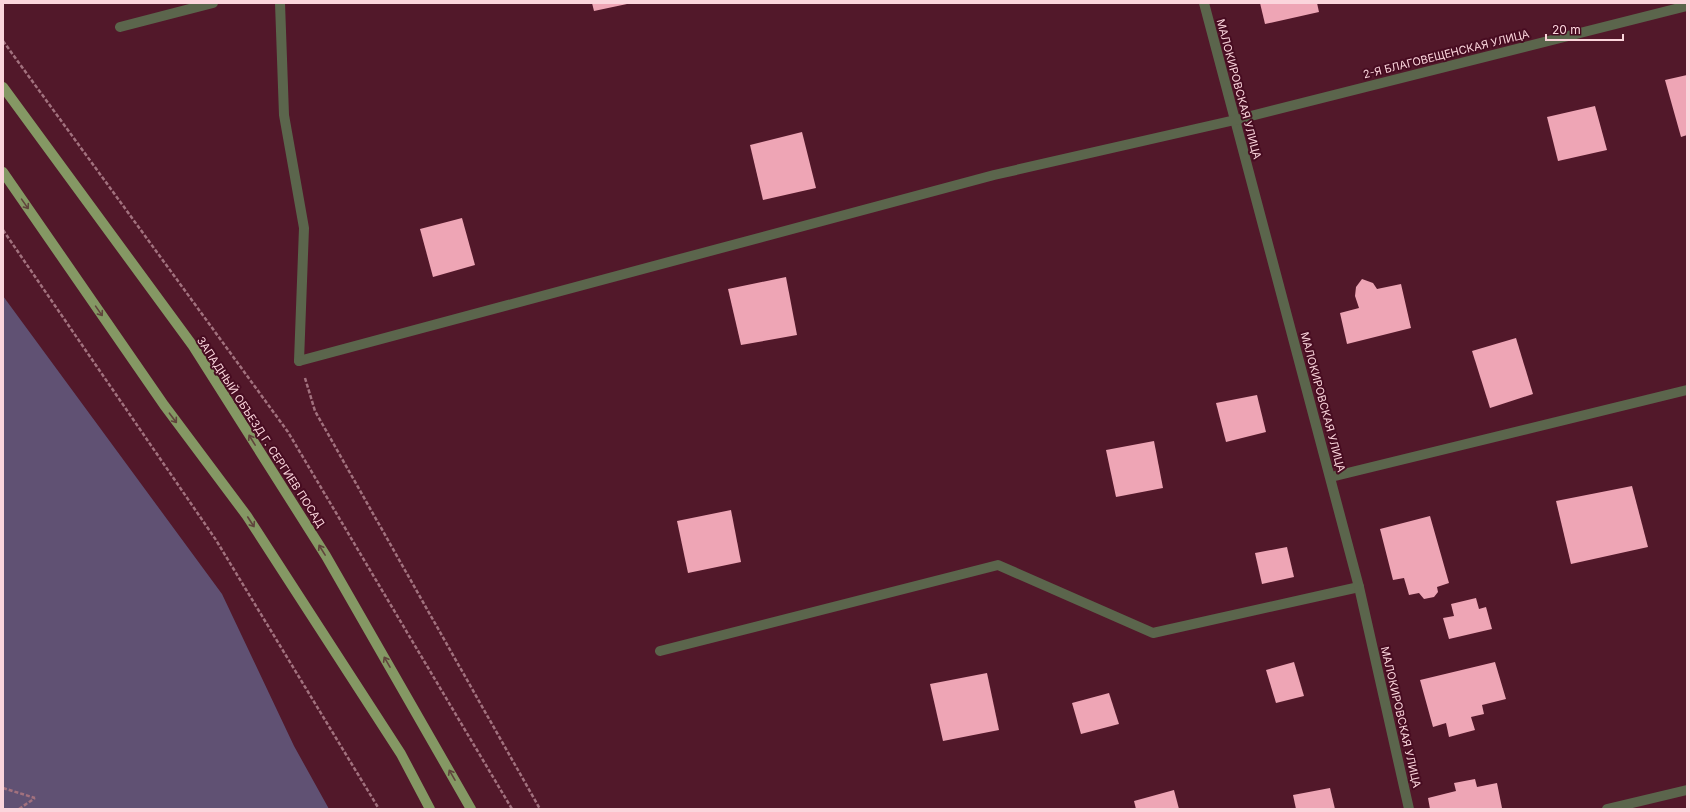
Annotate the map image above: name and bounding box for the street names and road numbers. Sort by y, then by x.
street label: МАЛОКИРОВСКАЯ УЛИЦА [1214,17,1265,161]
street label: 2-Я БЛАГОВЕЩЕНСКАЯ УЛИЦА [1361,26,1531,81]
street label: МАЛОКИРОВСКАЯ УЛИЦА [1298,330,1349,474]
street label: ЗАПАДНЫЙ ОБЪЕЗД Г. СЕРГИЕВ ПОСАД [194,334,328,530]
street label: МАЛОКИРОВСКАЯ УЛИЦА [1378,645,1424,789]

